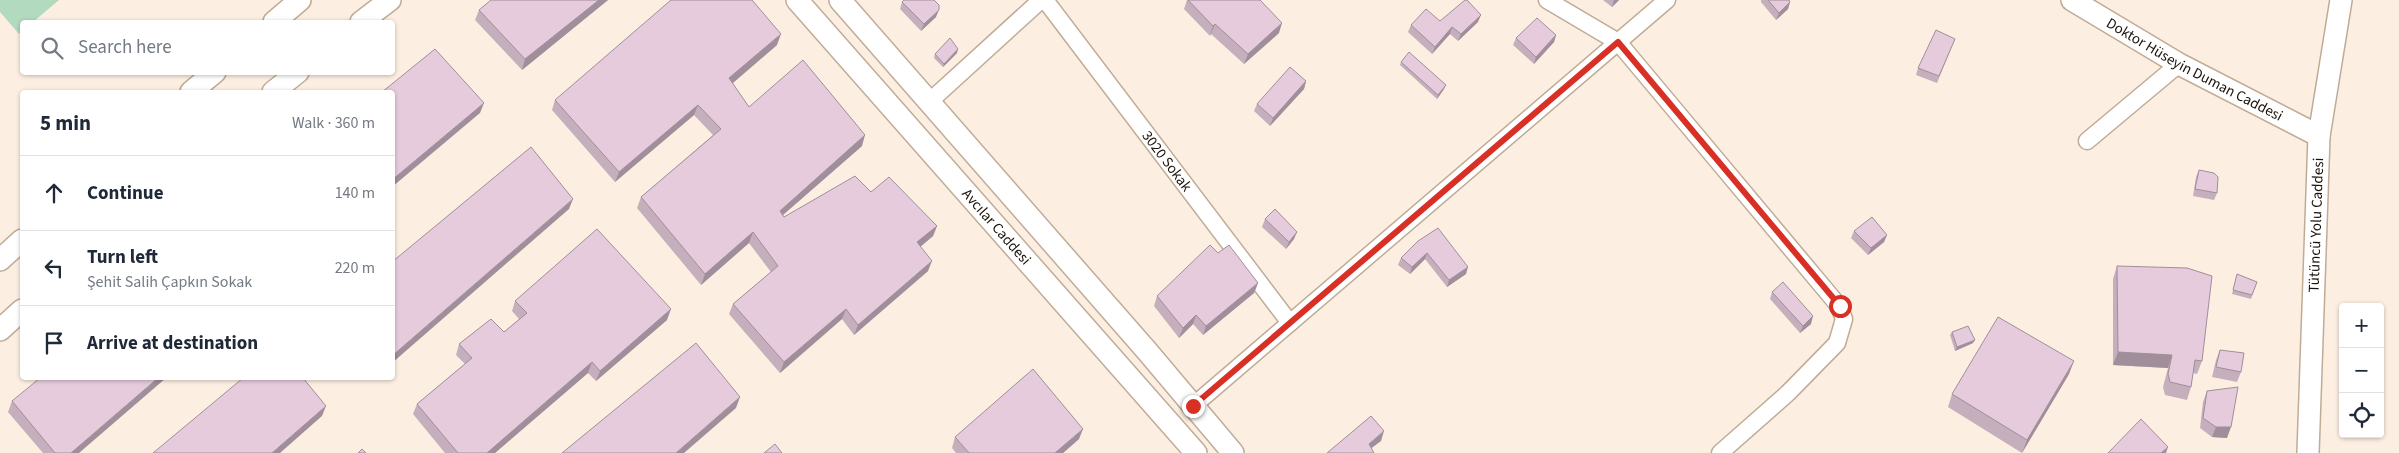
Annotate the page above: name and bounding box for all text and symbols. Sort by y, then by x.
street label: Doktor Hüseyin Duman Caddesi [2102,13,2286,127]
search box [20,20,395,75]
icon: search [38,34,66,62]
text: Search here [78,34,172,61]
text: 5 min [40,108,91,138]
text: Walk · 360 m [292,112,375,134]
street label: 3020 Sokak [1137,126,1197,196]
street label: Tütüncü Yolu Caddesi [2304,157,2329,293]
icon: ahead [40,179,68,207]
text: Continue [87,180,164,207]
text: 140 m [335,182,375,204]
street label: Avcılar Caddesi [957,184,1036,270]
text: Turn left [87,244,158,271]
icon: left [40,254,68,282]
text: 220 m [335,257,375,279]
text: Şehit Salih Çapkın Sokak [87,271,252,293]
route start [1829,295,1852,318]
map controls [2339,303,2384,438]
button: + [2339,303,2384,348]
icon: arrive [40,329,68,357]
text: Arrive at destination [87,330,258,357]
button: − [2339,348,2384,393]
button: locate [2339,393,2384,438]
route end [1182,395,1205,418]

